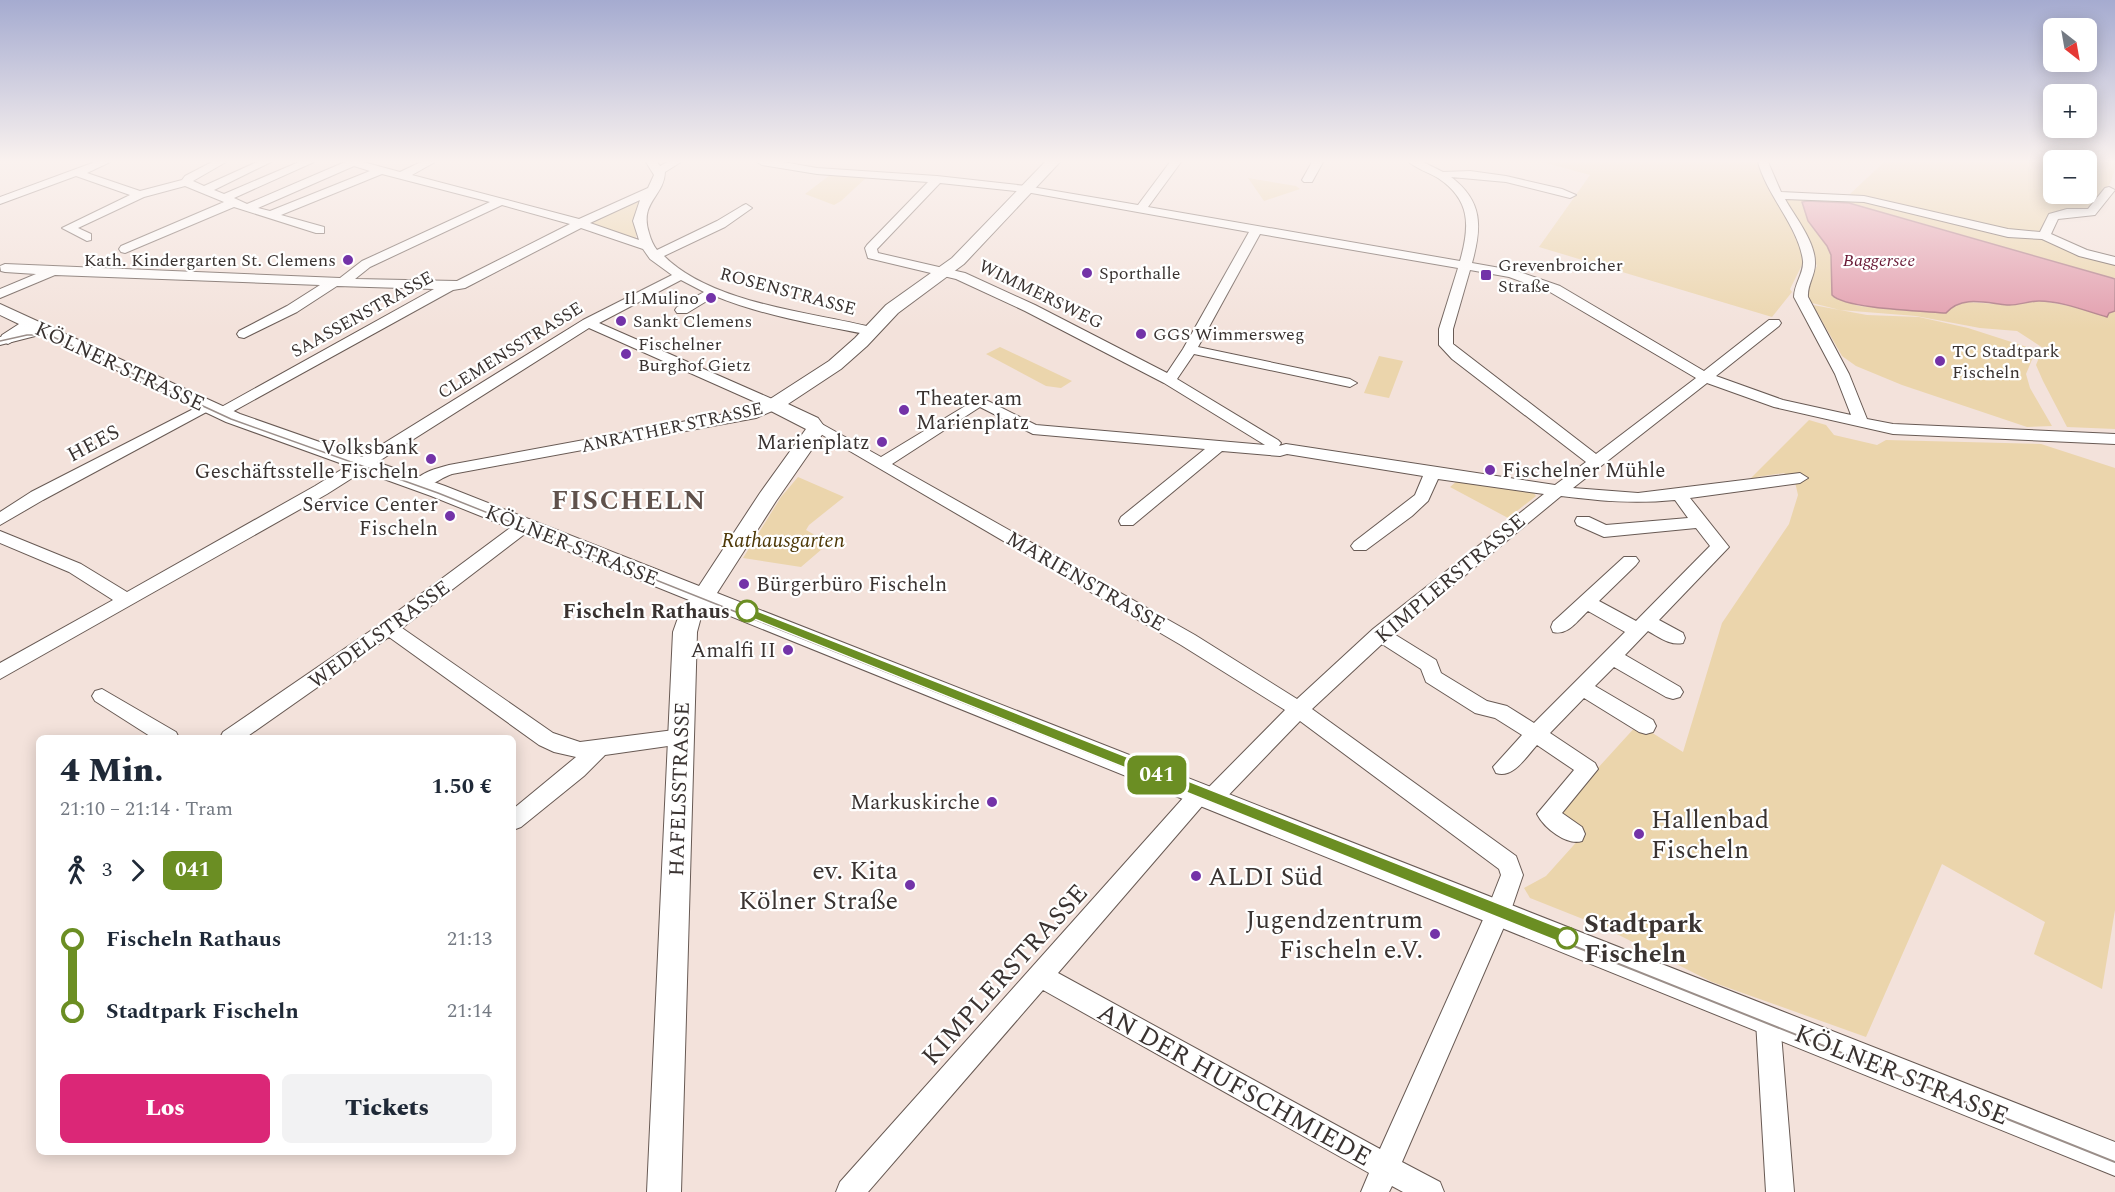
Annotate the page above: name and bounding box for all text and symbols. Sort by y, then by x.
north arrow [2043,18,2097,72]
map controls [2043,18,2097,204]
button: + [2043,84,2097,138]
button: − [2043,150,2097,204]
place label: Kath. Kindergarten St. Clemens [84,247,336,274]
water label: Baggersee [1843,247,1915,274]
place label: Grevenbroicher Straße [1498,252,1623,300]
marker: Kath. Kindergarten St. Clemens [341,253,355,267]
street label: WIMMERSWEG [974,253,1108,336]
street label: ROSENSTRASSE [717,260,859,323]
place label: Sporthalle [1099,260,1181,287]
street label: SAASSENSTRASSE [286,264,438,365]
marker: Sporthalle [1080,266,1094,280]
marker: Grevenbroicher Straße [1479,268,1493,282]
place label: Il Mulino [624,285,699,312]
marker: Il Mulino [704,291,718,305]
street label: CLEMENSSTRASSE [432,295,588,406]
place label: Sankt Clemens [633,308,752,335]
street label: KÖLNER STRASSE [29,313,210,420]
marker: Sankt Clemens [614,314,628,328]
place label: GGS Wimmersweg [1153,321,1305,348]
marker: GGS Wimmersweg [1134,327,1148,341]
place label: Fischelner Burghof Gietz [638,331,751,379]
place label: TC Stadtpark Fischeln [1952,338,2060,386]
marker: Fischelner Burghof Gietz [619,347,633,361]
marker: TC Stadtpark Fischeln [1933,354,1947,368]
place label: Theater am Marienplatz [916,383,1030,439]
street label: ANRATHER STRASSE [579,395,766,460]
marker: Theater am Marienplatz [897,403,911,417]
street label: HEES [61,417,126,471]
place label: Marienplatz [756,427,870,459]
place label: Volksbank Geschäftsstelle Fischeln [195,432,419,488]
marker: Marienplatz [875,435,889,449]
marker: Volksbank Geschäftsstelle Fischeln [424,452,438,466]
place label: Fischelner Mühle [1502,455,1665,487]
marker: Fischelner Mühle [1483,463,1497,477]
district label: FISCHELN [551,480,707,522]
place label: Service Center Fischeln [302,489,438,545]
street label: KÖLNER STRASSE [480,497,663,595]
street label: KIMPLERSTRASSE [1368,506,1533,652]
marker: Service Center Fischeln [443,509,457,523]
street label: MARIENSTRASSE [1000,523,1171,641]
park label: Rathausgarten [721,525,845,557]
place label: Bürgerbüro Fischeln [756,569,947,601]
street label: WEDELSTRASSE [302,572,457,697]
marker: Bürgerbüro Fischeln [737,577,751,591]
place label: Fischeln Rathaus [563,596,730,628]
marker: Fischeln Rathaus [736,600,758,622]
place label: Amalfi II [691,635,776,667]
marker: Amalfi II [781,643,795,657]
street label: HAFELSSTRASSE [661,701,699,877]
text: 4 Min. [60,746,164,796]
line badge: 041 [1122,756,1192,794]
text: 041 [1139,759,1175,791]
text: 1.50 € [431,770,492,803]
place label: Markuskirche [850,787,980,819]
text: 21:10 – 21:14 · Tram [60,794,233,824]
marker: Markuskirche [985,795,999,809]
place label: Hallenbad Fischeln [1651,800,1769,870]
marker: Hallenbad Fischeln [1632,827,1646,841]
place label: ev. Kita Kölner Straße [739,851,898,921]
icon: walk [60,854,93,887]
icon: forward [121,854,154,887]
text: 041 [175,854,210,886]
text: 3 [102,855,112,885]
place label: ALDI Süd [1208,857,1323,897]
marker: ALDI Süd [1189,869,1203,883]
street label: KIMPLERSTRASSE [912,875,1098,1075]
marker: ev. Kita Kölner Straße [903,878,917,892]
place label: Jugendzentrum Fischeln e.V. [1246,900,1423,970]
place label: Stadtpark Fischeln [1584,904,1704,974]
text: Fischeln Rathaus [106,923,281,956]
text: 21:13 [447,924,492,954]
marker: Jugendzentrum Fischeln e.V. [1428,927,1442,941]
marker: Stadtpark Fischeln [1556,927,1578,949]
street label: AN DER HUFSCHMIEDE [1090,993,1379,1177]
text: Stadtpark Fischeln [106,995,299,1028]
text: 21:14 [447,996,492,1026]
street label: KÖLNER STRASSE [1788,1014,2015,1136]
button: Los [60,1074,270,1143]
button: Tickets [282,1074,492,1143]

